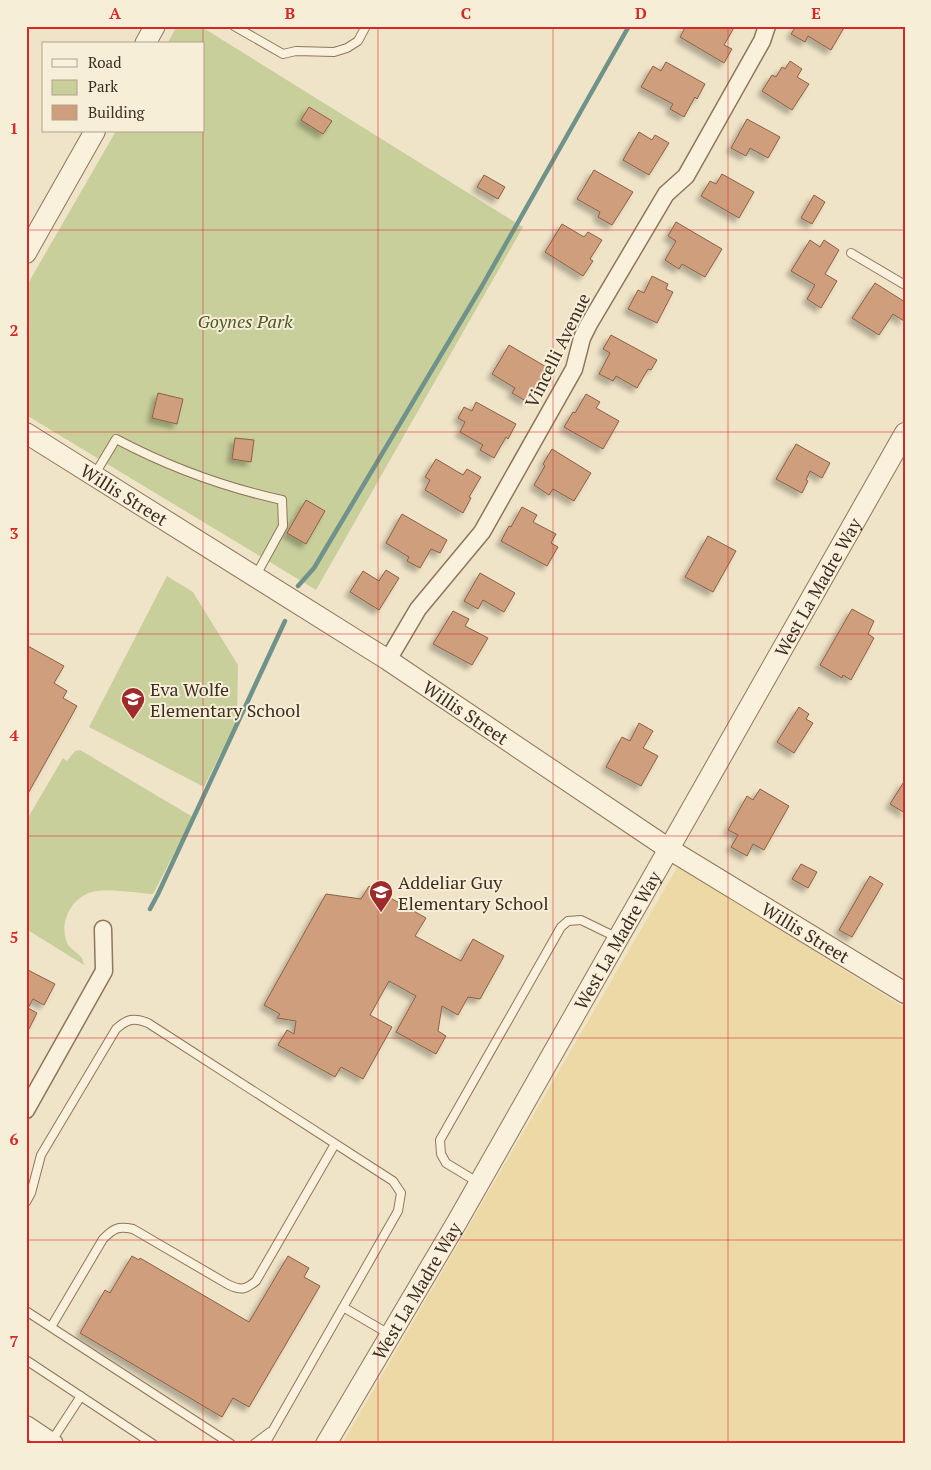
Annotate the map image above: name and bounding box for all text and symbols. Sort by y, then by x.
text: A [109,2,121,24]
text: B [285,2,295,24]
text: C [461,2,471,24]
text: D [635,2,647,24]
text: E [811,2,821,24]
legend [42,42,205,132]
text: Road [88,52,121,72]
text: Park [88,76,118,96]
text: Building [88,102,146,122]
text: 1 [9,117,19,139]
street label: Vincelli Avenue [519,289,595,411]
park label: Goynes Park [197,309,293,333]
text: 2 [9,319,19,341]
street label: Willis Street [76,458,173,531]
street label: West La Madre Way [769,513,867,661]
text: 3 [9,522,19,544]
street label: Willis Street [418,675,514,750]
place label: Eva Wolfe Elementary School [150,677,301,722]
school or university icon: Eva Wolfe Elementary School [120,686,146,720]
text: 4 [9,724,19,746]
street label: West La Madre Way [568,866,666,1014]
place label: Addeliar Guy Elementary School [398,870,549,915]
school or university icon: Addeliar Guy Elementary School [368,879,394,913]
street label: Willis Street [757,896,854,968]
text: 5 [9,926,19,948]
text: 6 [9,1128,19,1150]
street label: West La Madre Way [367,1217,467,1364]
text: 7 [9,1330,19,1352]

